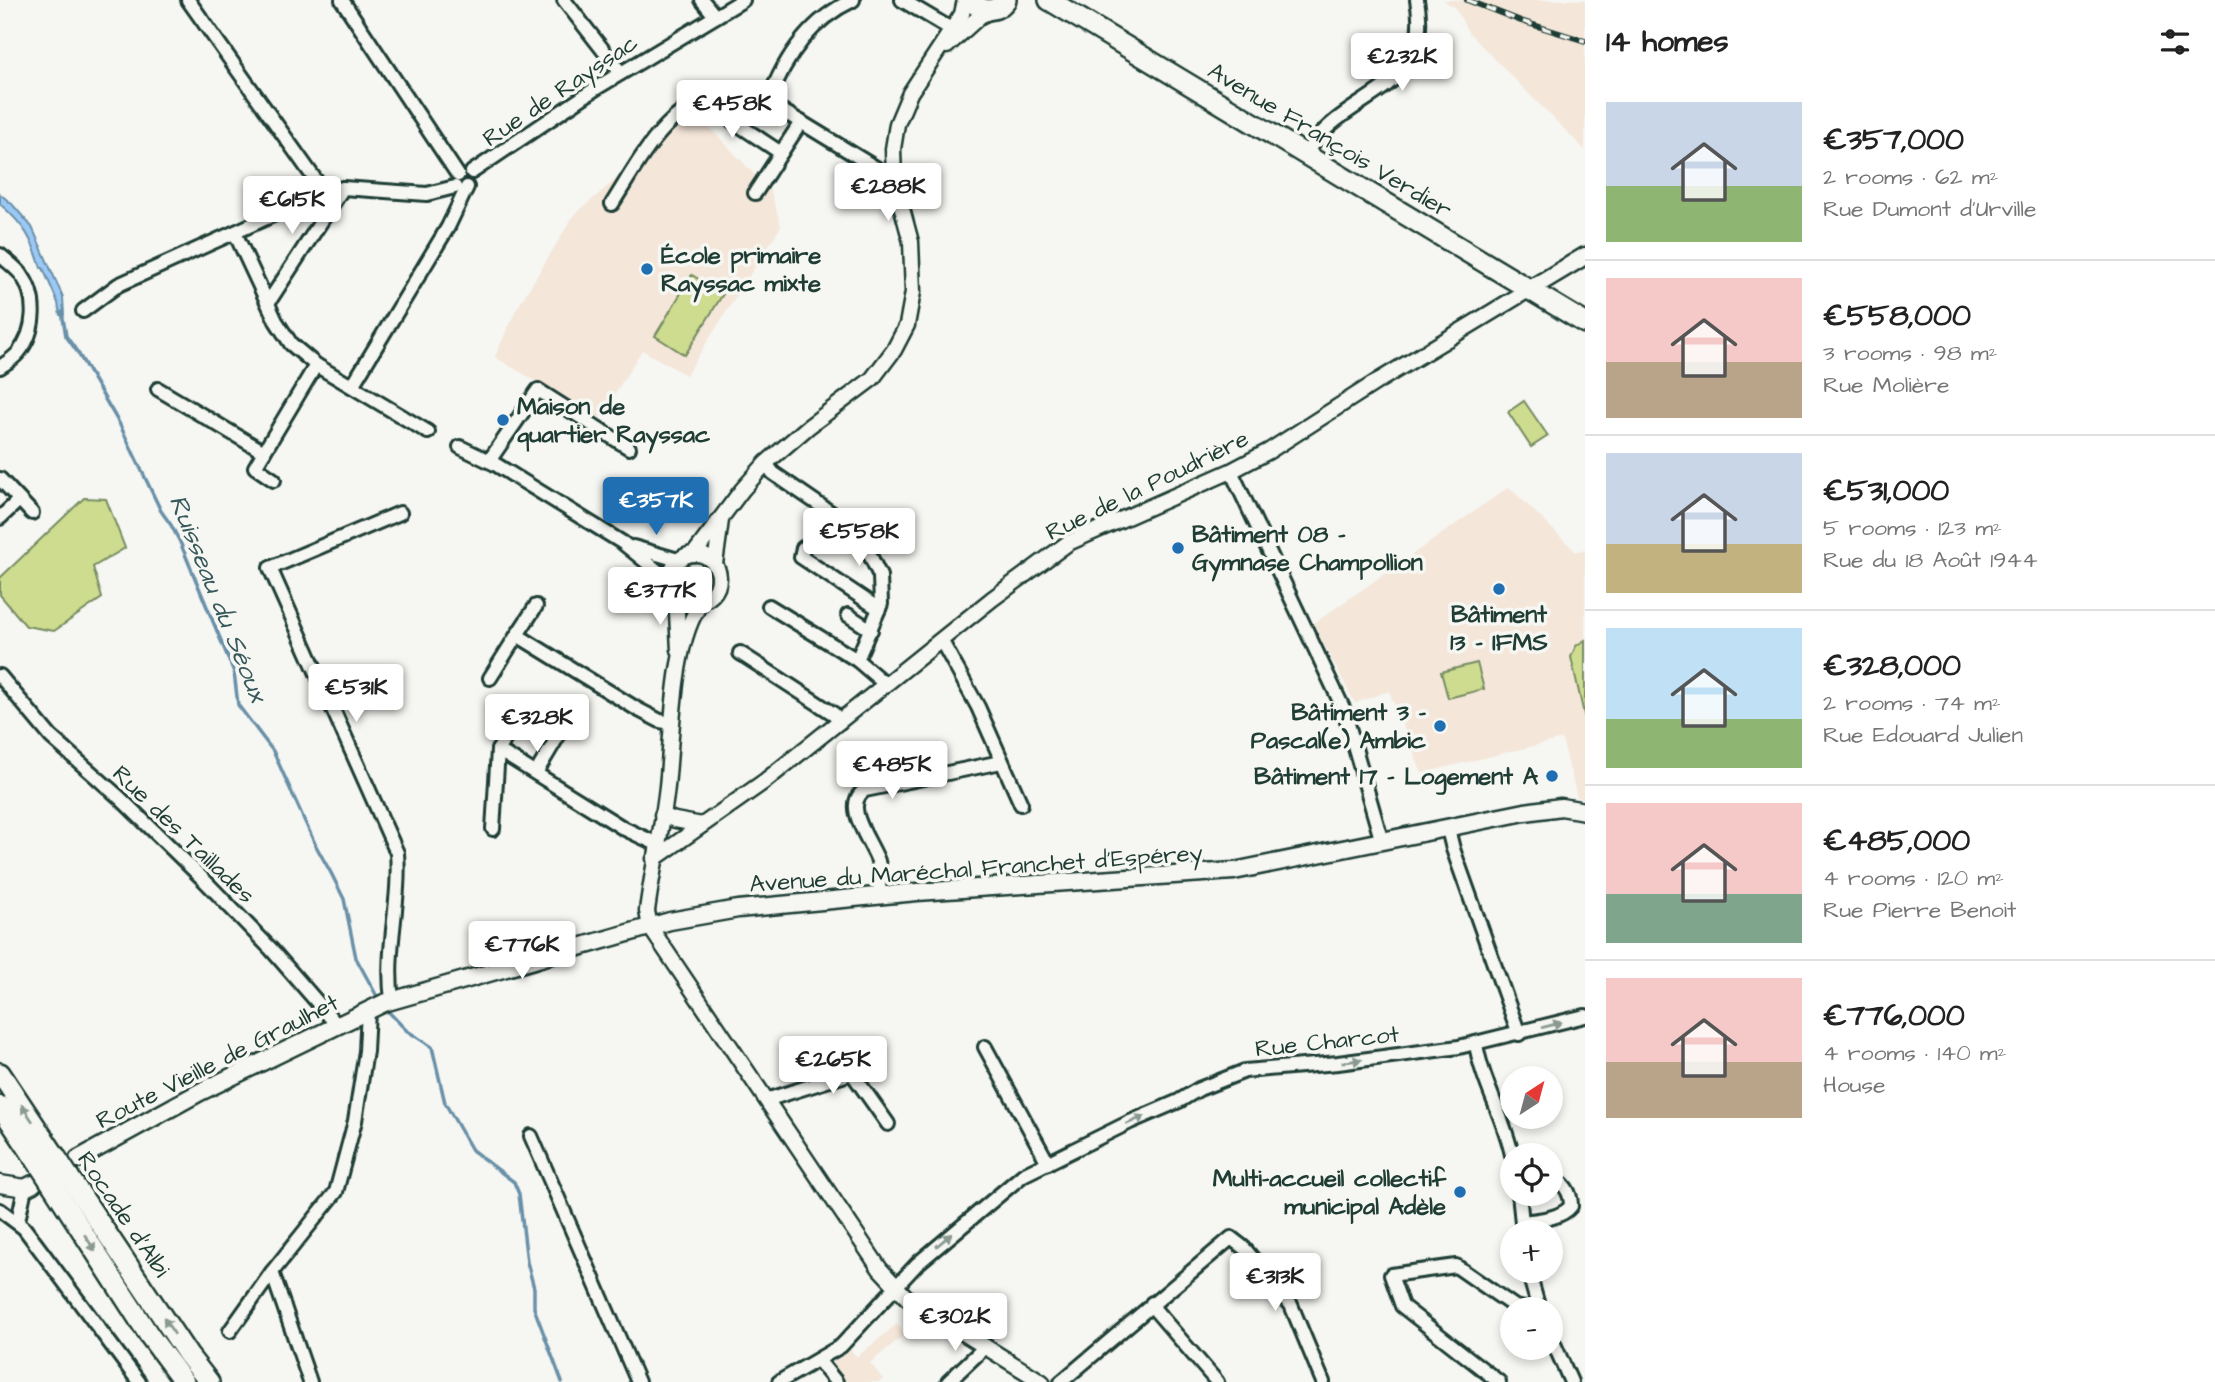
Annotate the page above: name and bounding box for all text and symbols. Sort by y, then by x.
text: 14 homes [1606,21,1729,63]
icon: filters [2156,23,2194,61]
street label: Rue de Rayssac [476,26,646,156]
pin: €232K [1353,34,1451,93]
text: €232K [1367,40,1437,72]
street label: Avenue François Verdier [1201,54,1458,227]
pin: €458K [683,80,781,140]
text: €458K [692,87,772,119]
text: €357,000 [1823,119,1964,161]
icon: home [1662,130,1746,214]
text: 2 rooms · 62 m² [1823,161,1998,193]
pin: €288K [839,164,937,223]
text: €288K [850,170,926,202]
pin: €615K [243,176,341,236]
text: €615K [259,183,325,215]
text: Rue Dumont d'Urville [1823,193,2036,225]
place label: École primaire Rayssac mixte [661,239,821,303]
marker: École primaire Rayssac mixte [639,261,655,277]
text: €558,000 [1823,295,1971,337]
icon: home [1662,306,1746,390]
text: 3 rooms · 98 m² [1823,337,1997,369]
text: Rue Molière [1823,369,1949,401]
place label: Maison de quartier Rayssac [517,390,710,454]
marker: Maison de quartier Rayssac [495,412,511,428]
street label: Rue de la Poudrière [1040,422,1255,550]
text: €531,000 [1823,470,1949,512]
pin: €357K [607,477,705,537]
icon: home [1662,481,1746,565]
text: €357K [619,484,693,516]
water label: Ruisseau du Séoux [160,489,277,709]
pin: €558K [810,508,908,568]
text: 5 rooms · 123 m² [1823,512,2002,544]
text: €558K [819,515,899,547]
place label: Bâtiment 08 - Gymnase Champollion [1192,518,1423,582]
marker: Bâtiment 08 - Gymnase Champollion [1170,540,1186,556]
text: Rue du 18 Août 1944 [1823,544,2038,576]
pin: €377K [611,568,709,627]
text: €377K [624,574,696,606]
marker: Bâtiment 13 - IFMS [1491,581,1507,597]
place label: Bâtiment 13 - IFMS [1450,598,1548,660]
text: €328,000 [1823,645,1961,687]
icon: home [1662,656,1746,740]
pin: €531K [307,664,405,724]
text: €531K [324,671,388,703]
text: 2 rooms · 74 m² [1823,687,2001,719]
pin: €328K [488,694,586,754]
place label: Bâtiment 3 - Pascal(e) Ambic [1251,696,1427,758]
text: €328K [501,701,573,733]
marker: Bâtiment 3 - Pascal(e) Ambic [1432,718,1448,734]
text: Rue Edouard Julien [1823,719,2023,751]
pin: €485K [843,742,941,801]
text: €485K [852,748,932,780]
street label: Rue des Taillades [104,758,262,912]
place label: Bâtiment 17 - Logement A [1254,760,1539,795]
marker: Bâtiment 17 - Logement A [1544,768,1560,784]
text: €485,000 [1823,820,1970,862]
icon: home [1662,831,1746,915]
street label: Avenue du Maréchal Franchet d'Espérey [748,836,1204,903]
text: 4 rooms · 120 m² [1823,862,2004,894]
text: Rue Pierre Benoit [1823,894,2016,926]
pin: €776K [473,922,571,981]
text: €776K [485,928,559,960]
street label: Route Vieille de Graulhet [90,986,345,1138]
text: €776,000 [1823,995,1965,1037]
icon: home [1662,1006,1746,1090]
street label: Rue Charcot [1253,1017,1401,1066]
one-way arrow [1541,1019,1563,1030]
pin: €265K [784,1036,882,1096]
text: 4 rooms · 140 m² [1823,1037,2006,1069]
text: €265K [795,1043,871,1075]
one-way arrow [1341,1055,1363,1066]
north arrow [1500,1066,1563,1129]
map controls [1500,1066,1563,1360]
text: House [1823,1069,1886,1101]
one-way arrow [20,1104,34,1122]
one-way arrow [1126,1114,1146,1126]
button: locate [1500,1143,1563,1206]
street label: Rocade d'Albi [68,1145,178,1285]
place label: Multi-accueil collectif municipal Adèle [1213,1162,1447,1224]
marker: Multi-accueil collectif municipal Adèle [1452,1184,1468,1200]
button: + [1500,1220,1563,1283]
one-way arrow [936,1233,953,1248]
one-way arrow [84,1234,97,1253]
pin: €313K [1226,1254,1324,1313]
text: €313K [1246,1260,1304,1292]
pin: €302K [906,1294,1004,1353]
button: − [1500,1297,1563,1360]
text: €302K [919,1300,991,1332]
one-way arrow [163,1317,176,1336]

